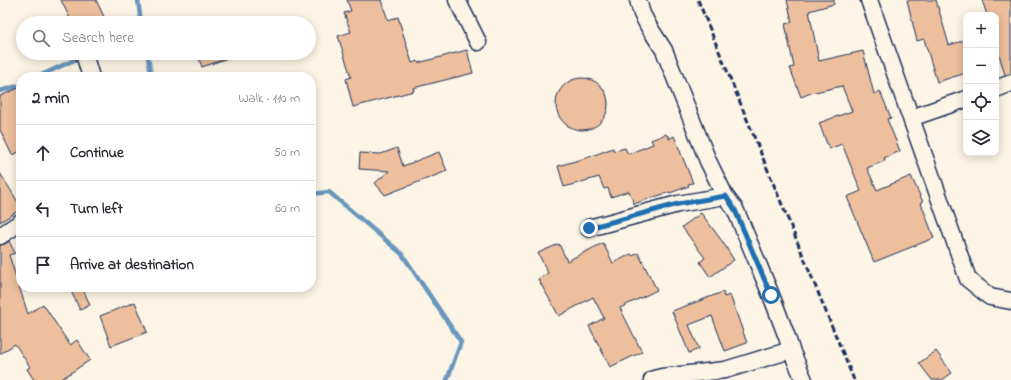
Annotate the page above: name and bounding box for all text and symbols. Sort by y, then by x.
map controls [963,12,999,156]
button: + [963,12,999,48]
search box [16,16,316,60]
icon: search [30,27,52,49]
text: Search here [62,27,134,49]
button: − [963,48,999,84]
button: locate [963,84,999,120]
text: 2 min [32,86,69,111]
text: Walk · 110 m [239,89,300,108]
button: layers [963,120,999,156]
icon: ahead [32,142,54,164]
text: Continue [70,142,124,164]
text: 50 m [274,143,300,162]
icon: left [32,198,54,220]
text: Turn left [70,198,123,220]
text: 60 m [275,199,300,218]
route end [580,219,598,237]
icon: arrive [32,254,54,276]
text: Arrive at destination [70,254,194,276]
route start [762,286,780,304]

